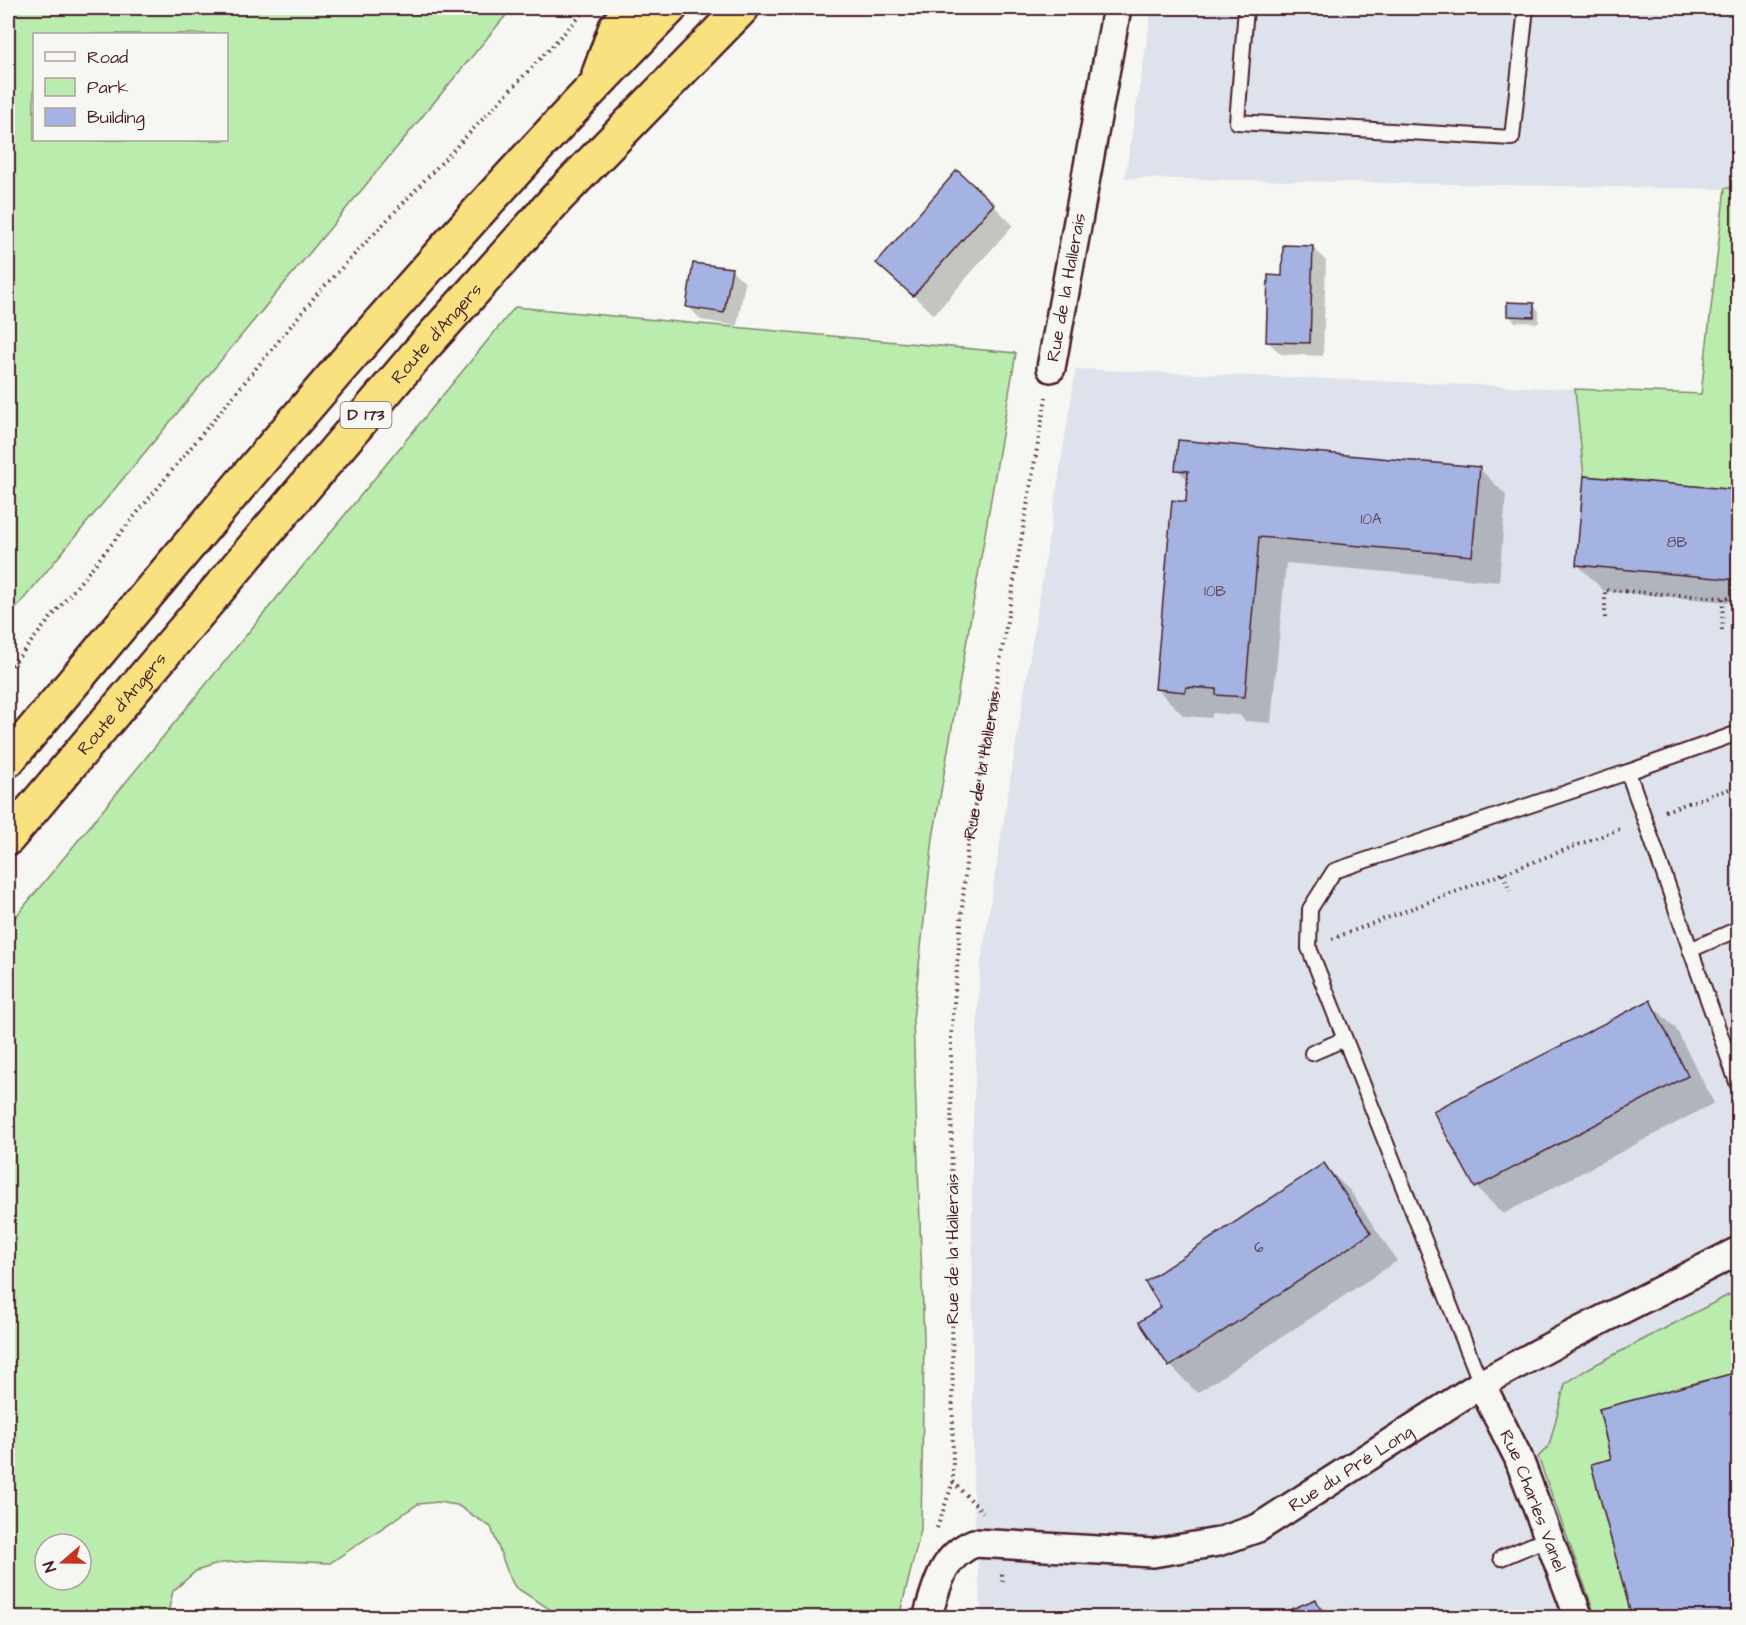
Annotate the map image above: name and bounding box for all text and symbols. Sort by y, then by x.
legend [33,33,228,141]
text: Road [87,45,128,70]
text: Park [87,75,129,100]
text: Building [87,105,145,131]
street label: Rue de la Hallerais [1040,211,1092,364]
street label: Route d'Angers [385,277,488,389]
road number: D 173 [340,402,392,428]
house number: 10A [1361,509,1382,530]
house number: 8B [1667,532,1688,553]
house number: 10B [1204,581,1226,602]
street label: Route d'Angers [71,647,172,760]
street label: Rue de la Hallerais [957,688,1007,841]
street label: Rue de la Hallerais [940,1174,965,1324]
house number: 6 [1254,1237,1264,1258]
street label: Rue du Pré Long [1283,1419,1418,1518]
street label: Rue Charles Vanel [1494,1425,1573,1575]
north arrow [33,1532,93,1592]
text: N [38,1558,62,1575]

